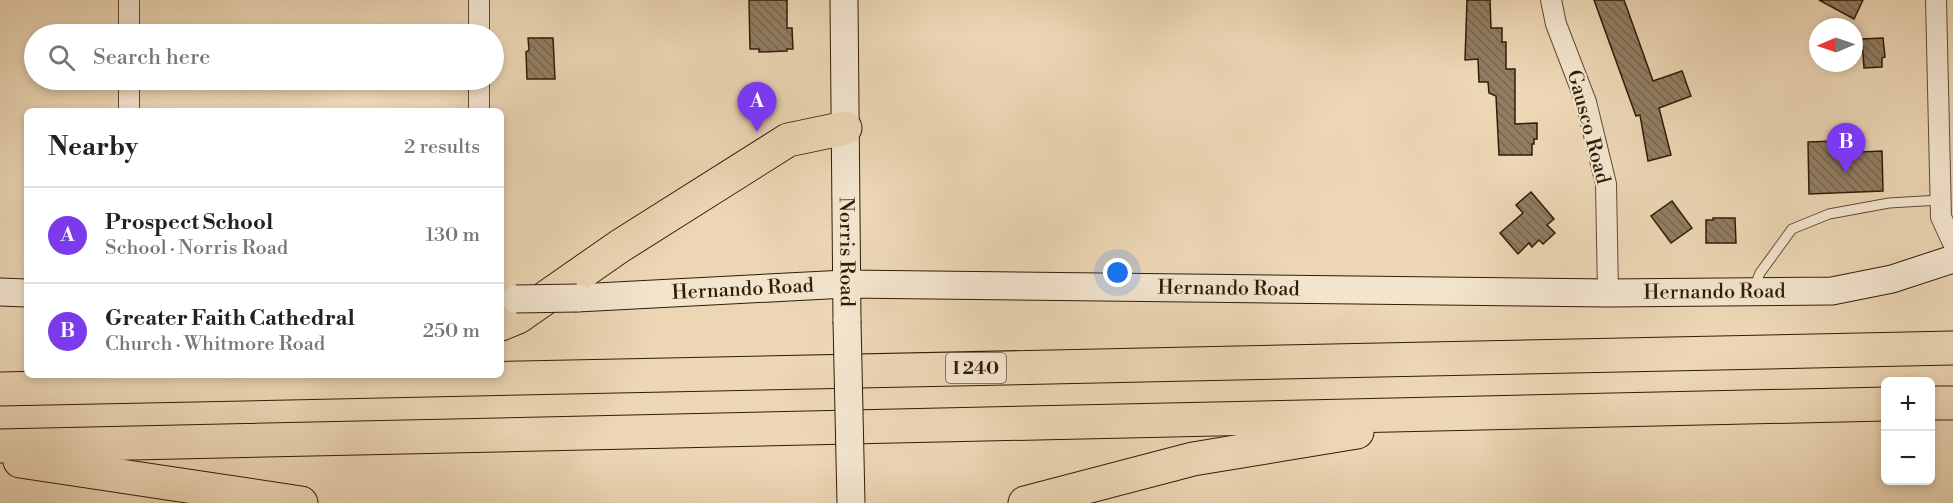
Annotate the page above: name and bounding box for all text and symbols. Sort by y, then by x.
north arrow [1809,18,1863,72]
search box [24,24,504,90]
icon: search [45,41,78,74]
text: Search here [93,44,210,71]
street label: Gausco Road [1561,67,1615,187]
pin: A [738,82,777,132]
pin: B [1826,124,1866,173]
text: Nearby [48,131,138,163]
text: 2 results [404,135,480,160]
street label: Norris Road [833,197,859,308]
text: Prospect School [105,209,273,236]
text: A [60,223,75,248]
text: 130 m [425,223,480,248]
text: School · Norris Road [105,236,288,261]
your location [1103,258,1132,287]
street label: Hernando Road [671,273,815,306]
street label: Hernando Road [1157,275,1301,302]
street label: Hernando Road [1643,279,1786,305]
text: Greater Faith Cathedral [105,305,355,332]
text: B [60,319,75,344]
text: 250 m [423,319,480,344]
text: Church · Whitmore Road [105,332,325,357]
road number: I 240 [946,353,1006,383]
map controls [1881,377,1935,485]
button: + [1881,377,1935,431]
button: − [1881,431,1935,485]

